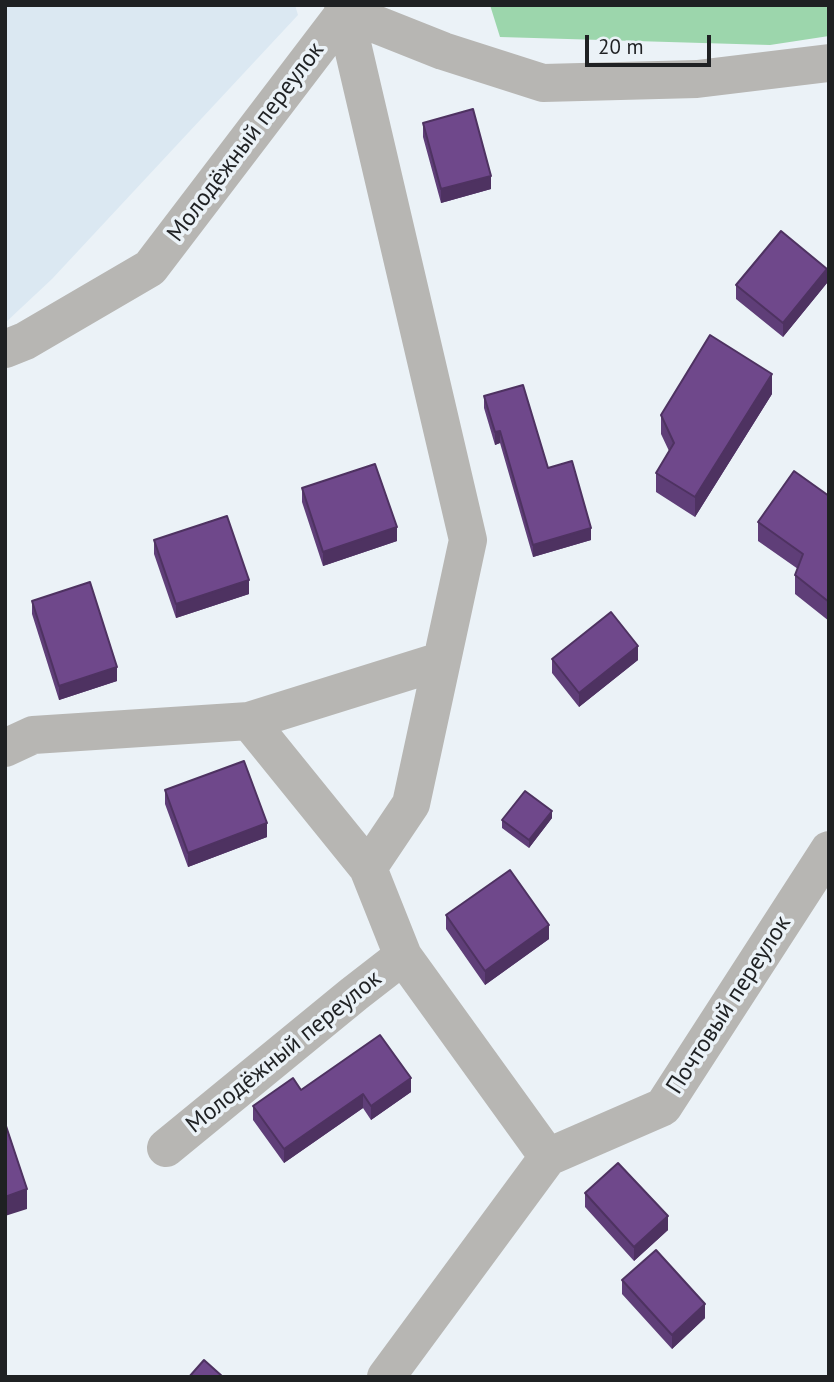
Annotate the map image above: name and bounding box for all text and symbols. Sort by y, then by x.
scale bar [589,21,715,65]
text: 20 m [598,33,644,60]
street label: Молодёжный переулок [161,36,331,248]
street label: Почтовый переулок [661,910,797,1100]
street label: Молодёжный переулок [181,964,387,1140]

